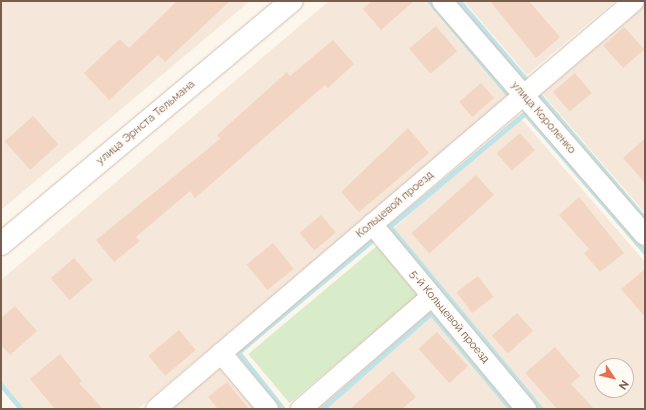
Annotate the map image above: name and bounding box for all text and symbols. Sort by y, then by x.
street label: улица Эрнста Тельмана [94,78,198,168]
street label: улица Короленко [508,79,578,157]
street label: Кольцевой проезд [354,169,436,241]
street label: 5-й Кольцевой проезд [406,268,492,366]
north arrow [594,358,634,398]
text: N [616,377,631,392]

